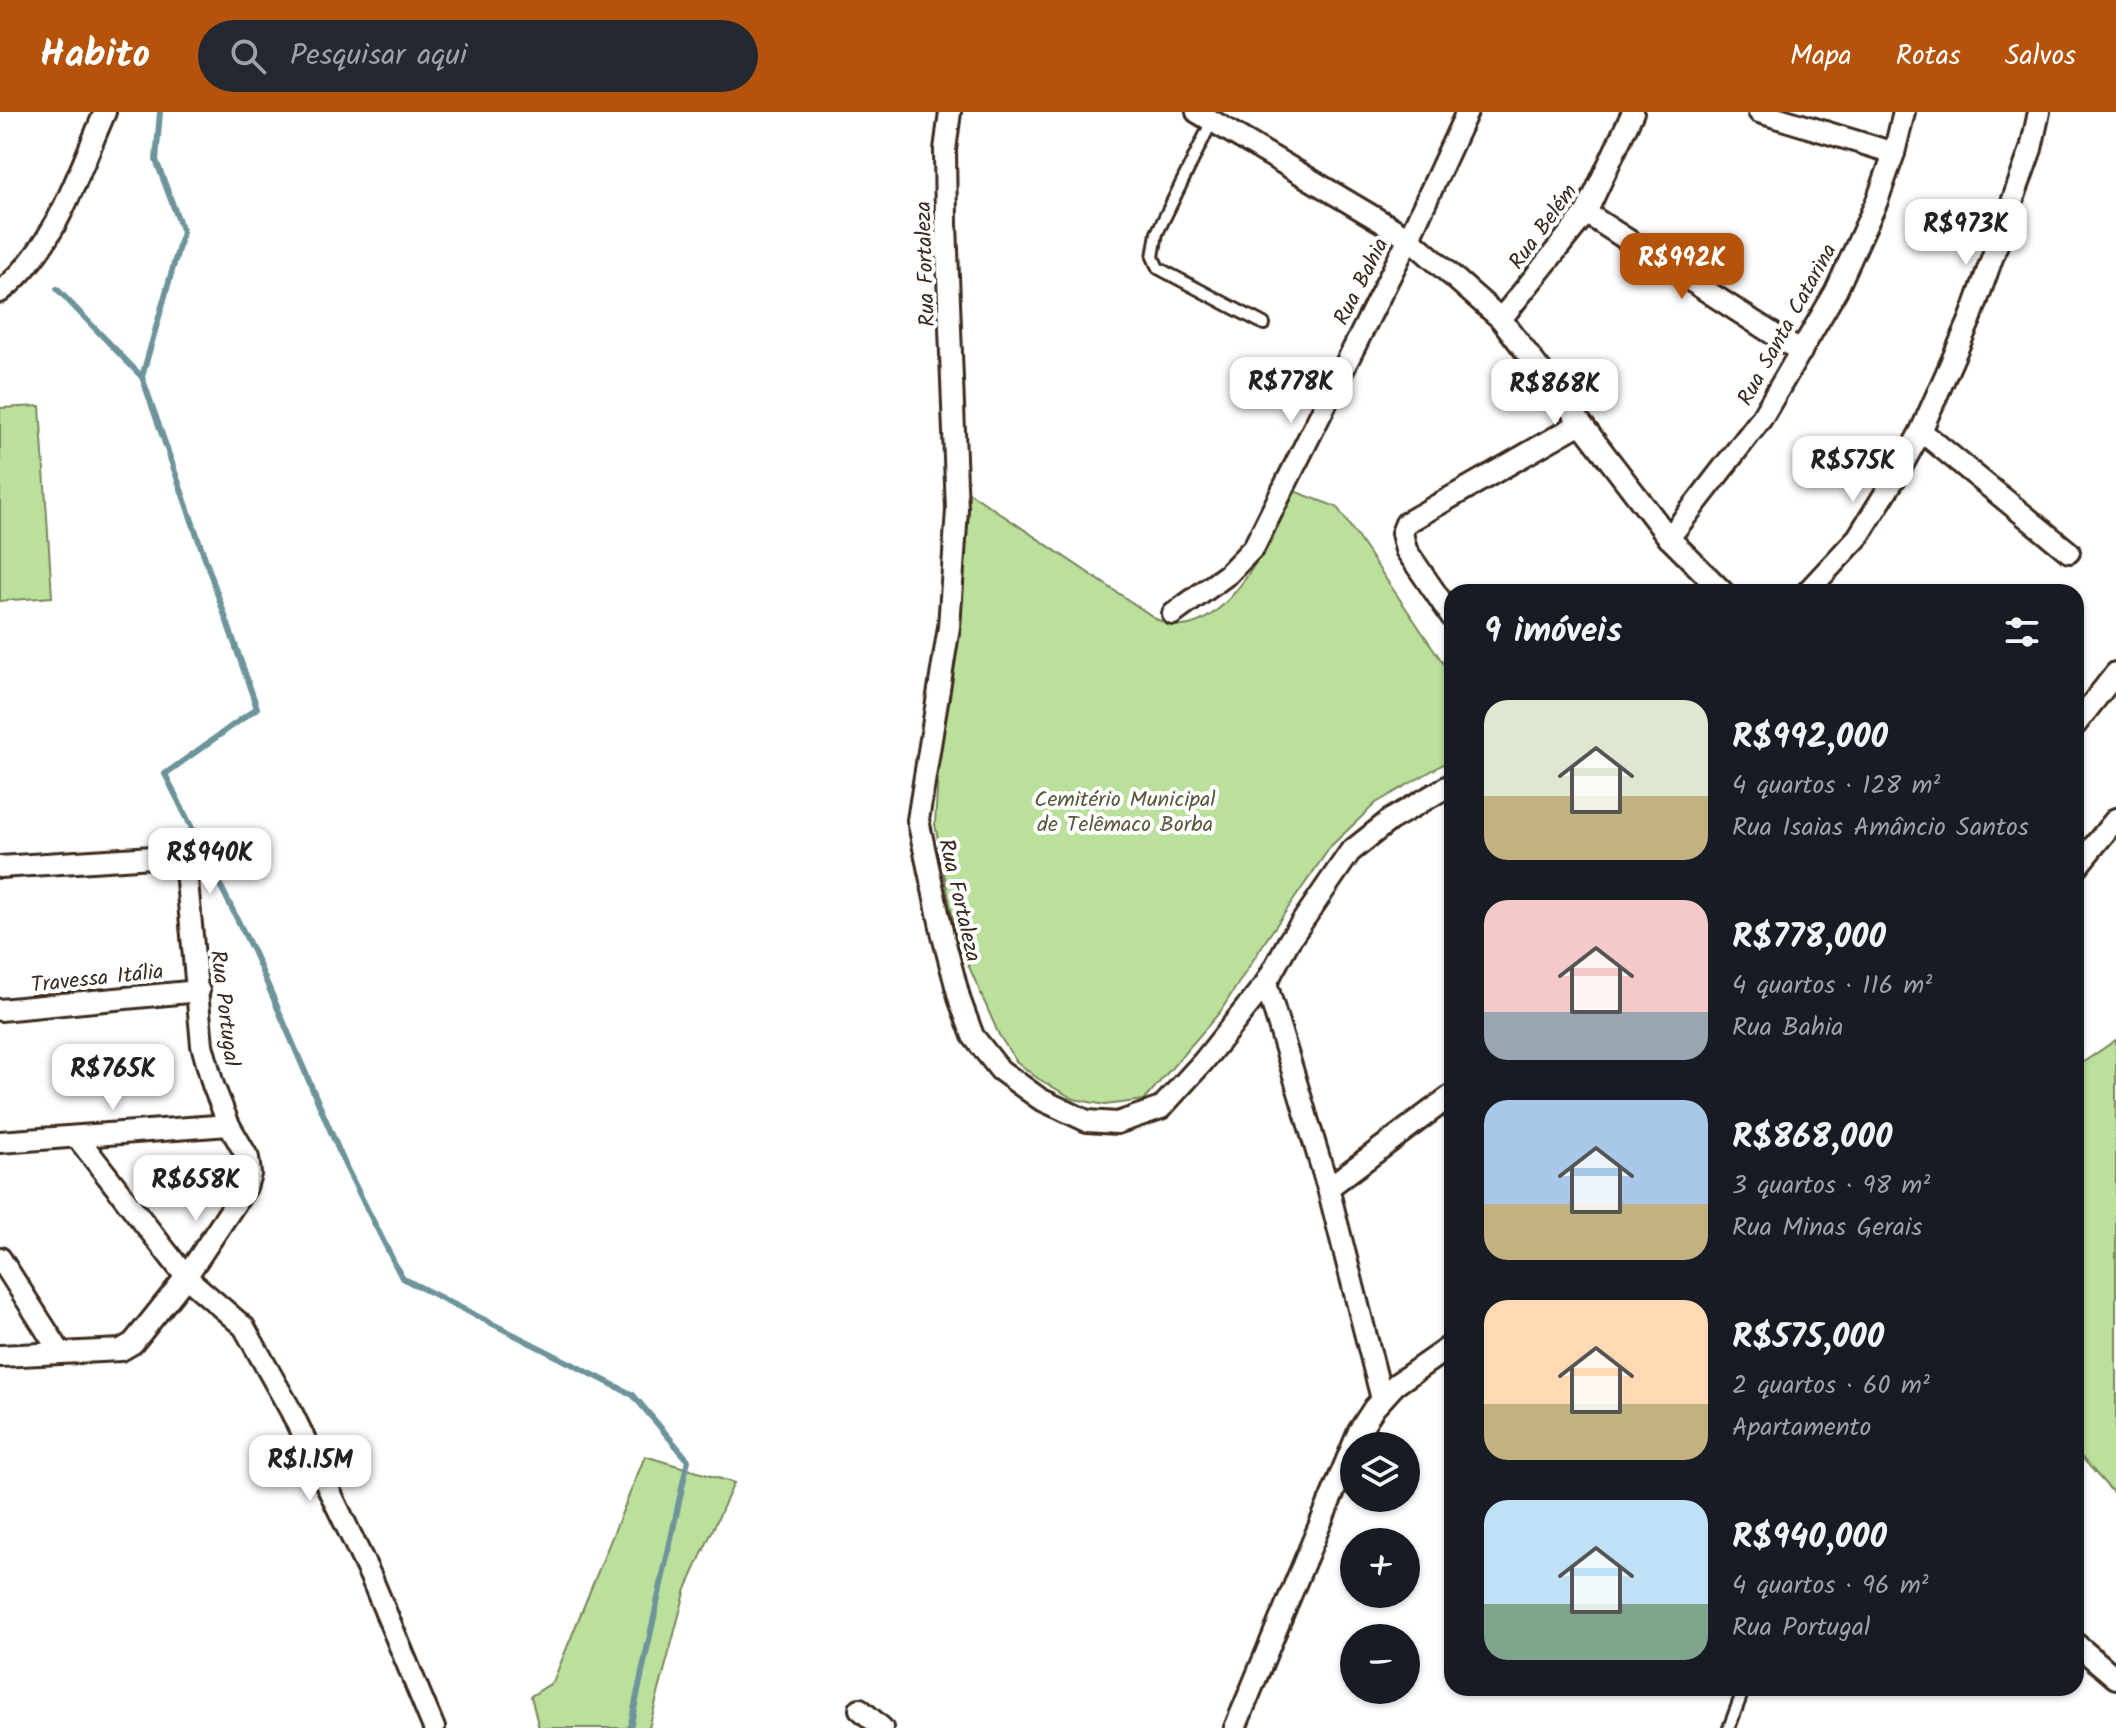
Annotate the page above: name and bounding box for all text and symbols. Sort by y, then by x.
search box [198,20,758,92]
text: Habito [40,26,150,86]
text: Pesquisar aqui [290,32,467,80]
icon: search [226,34,270,78]
text: Mapa [1790,34,1852,79]
text: Rotas [1896,34,1961,79]
text: Salvos [2005,34,2076,79]
street label: Rua Belém [1501,177,1587,278]
pin: R$973K [1901,199,2031,267]
street label: Rua Fortaleza [907,201,946,327]
text: R$973K [1923,204,2009,246]
street label: Rua Bahia [1325,232,1399,332]
pin: R$992K [1617,233,1747,301]
text: R$992K [1638,238,1726,280]
street label: Rua Santa Catarina [1729,238,1847,413]
pin: R$778K [1226,357,1356,425]
pin: R$868K [1490,359,1620,427]
text: R$778K [1248,362,1334,404]
text: R$868K [1509,364,1601,406]
pin: R$575K [1788,436,1918,504]
text: R$575K [1810,441,1896,483]
text: 9 imóveis [1484,605,1622,659]
icon: filters [2000,610,2044,654]
text: R$992,000 [1732,711,1888,765]
icon: home [1548,732,1644,828]
text: 4 quartos · 128 m² [1732,765,1940,807]
park label: Cemitério Municipal de Telêmaco Borba [1034,783,1216,843]
text: Rua Isaias Amâncio Santos [1732,807,2029,849]
pin: R$940K [145,828,275,896]
text: R$940K [166,833,254,875]
street label: Rua Fortaleza [927,836,990,966]
text: R$778,000 [1732,911,1886,965]
icon: home [1548,932,1644,1028]
street label: Rua Portugal [199,948,248,1069]
street label: Travessa Itália [29,955,165,1004]
text: 4 quartos · 116 m² [1732,965,1932,1007]
text: Rua Bahia [1732,1007,1843,1049]
pin: R$765K [48,1044,178,1112]
text: R$765K [70,1049,156,1091]
text: R$868,000 [1732,1111,1892,1165]
icon: home [1548,1132,1644,1228]
pin: R$658K [131,1155,261,1223]
text: R$658K [151,1160,241,1202]
text: 3 quartos · 98 m² [1732,1165,1930,1207]
text: Rua Minas Gerais [1732,1207,1922,1249]
text: R$575,000 [1732,1311,1884,1365]
icon: home [1548,1332,1644,1428]
text: 2 quartos · 60 m² [1732,1365,1930,1407]
text: Apartamento [1732,1407,1871,1449]
map controls [1340,1432,1420,1704]
button: layers [1340,1432,1420,1512]
pin: R$1.15M [236,1435,384,1503]
text: R$1.15M [267,1440,353,1482]
text: R$940,000 [1732,1511,1887,1565]
button: + [1340,1528,1420,1608]
icon: home [1548,1532,1644,1628]
text: 4 quartos · 96 m² [1732,1565,1929,1607]
text: Rua Portugal [1732,1607,1870,1649]
button: − [1340,1624,1420,1704]

